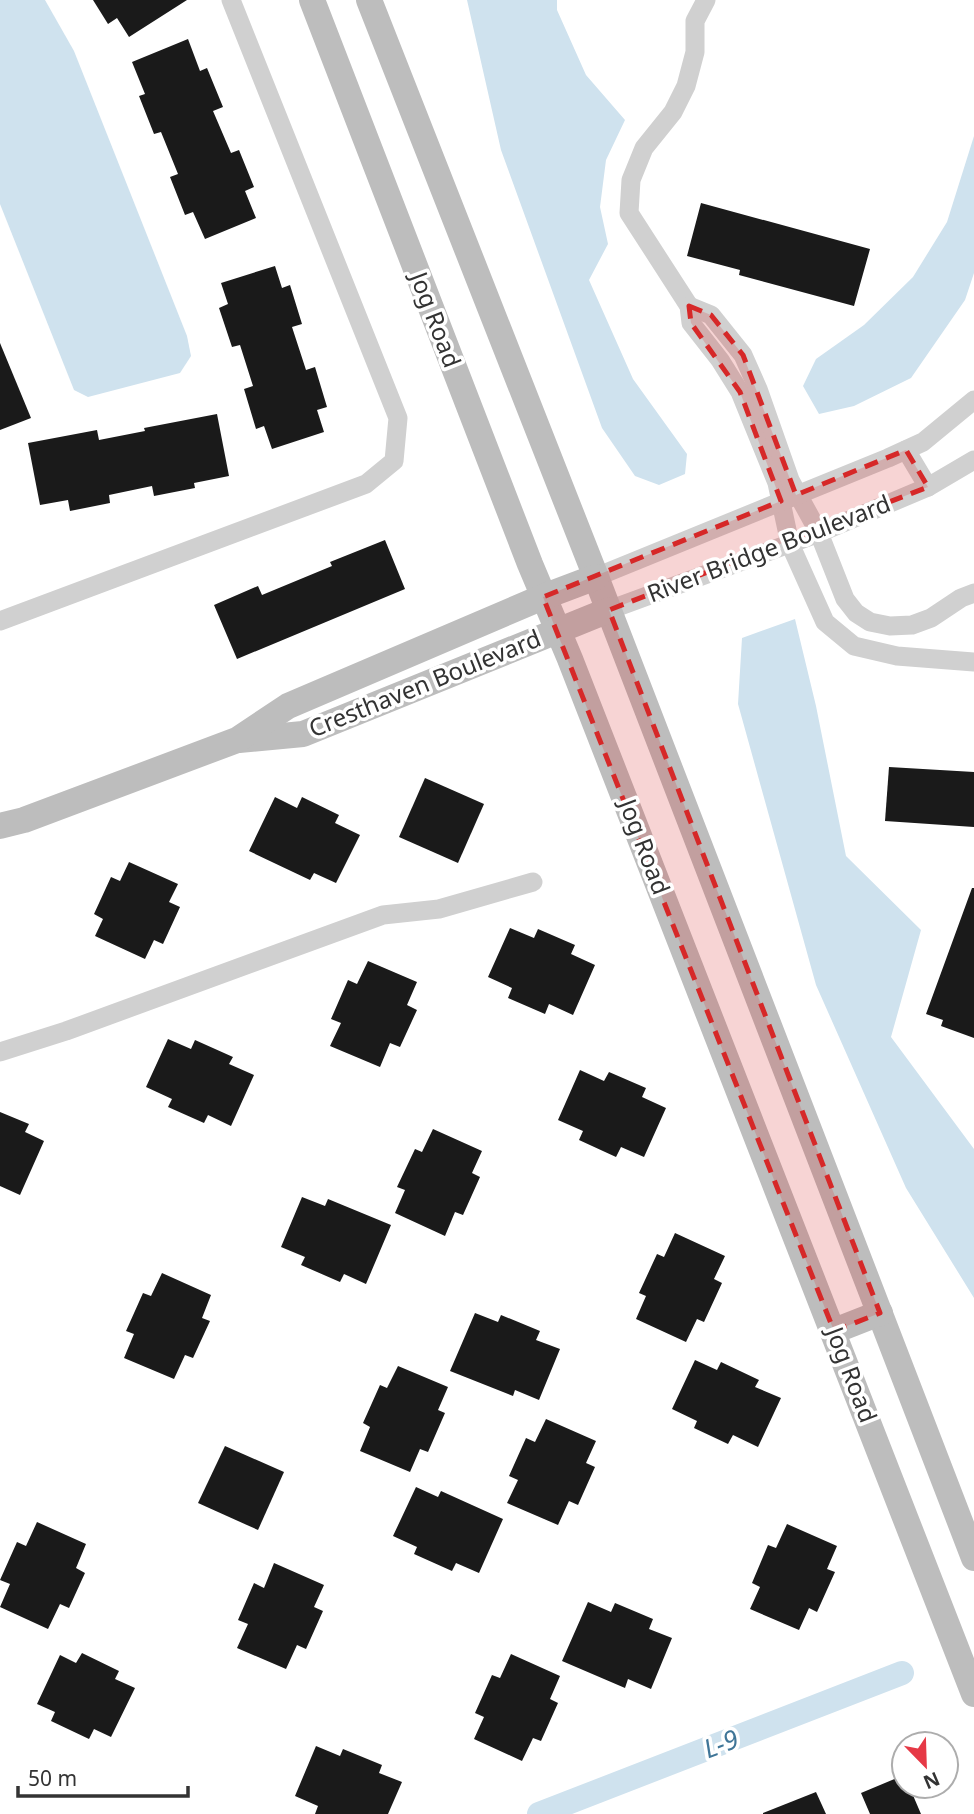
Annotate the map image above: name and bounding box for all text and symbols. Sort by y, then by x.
street label: Jog Road [402,265,470,372]
street label: River Bridge Boulevard [642,486,895,609]
street label: Cresthaven Boulevard [304,621,545,744]
street label: Jog Road [611,792,679,899]
street label: Jog Road [818,1320,886,1427]
water label: L-9 [698,1720,743,1766]
north arrow [890,1730,960,1800]
scale bar [18,1755,187,1799]
text: 50 m [28,1764,77,1792]
text: N [919,1766,944,1796]

